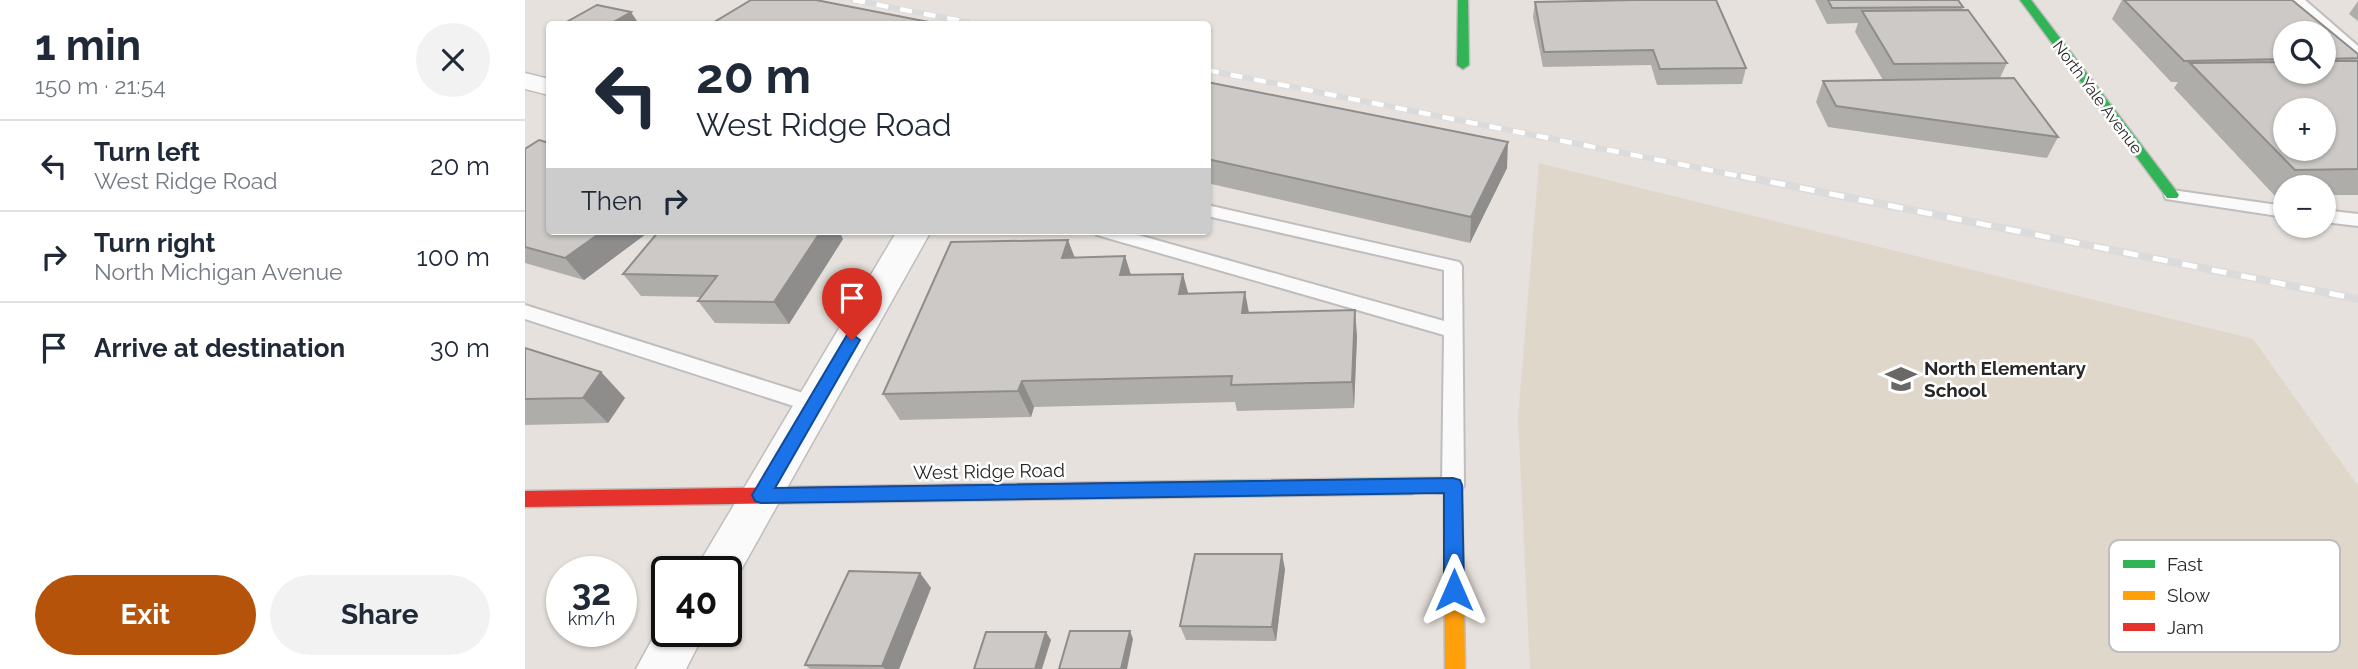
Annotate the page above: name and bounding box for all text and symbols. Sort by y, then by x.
text: 1 min [35,21,141,70]
map controls [2273,21,2336,238]
button: search [2273,21,2336,84]
button: close [416,23,490,97]
street label: North Yale Avenue [2049,37,2146,158]
text: 20 m [696,47,811,104]
icon: left [581,49,672,140]
text: 150 m · 21:54 [35,72,166,99]
button: + [2273,98,2336,161]
text: West Ridge Road [696,106,952,143]
text: Turn left [94,137,200,167]
icon: left [35,147,73,185]
text: 20 m [430,151,490,181]
text: West Ridge Road [94,167,278,194]
button: − [2273,175,2336,238]
icon: right [656,182,694,220]
text: Then [581,186,642,216]
text: Turn right [94,228,215,258]
icon: right [35,238,73,276]
text: 100 m [417,242,490,272]
text: North Michigan Avenue [94,258,343,285]
pin [822,268,882,340]
icon: arrive [833,279,871,317]
icon: arrive [35,329,73,367]
text: Arrive at destination [94,333,345,363]
text: 30 m [430,333,490,363]
place label: North Elementary School [1924,357,2086,401]
school or university icon: North Elementary School [1884,362,1918,396]
street label: West Ridge Road [913,459,1065,483]
legend [2109,540,2340,652]
position arrow [1417,553,1491,627]
text: Fast [2167,553,2203,575]
speed limit sign: 40 [651,556,742,647]
text: 32 [572,572,611,613]
button: Exit [35,575,256,655]
button: Share [270,575,490,655]
text: Slow [2167,584,2211,606]
text: km/h [568,608,615,629]
text: Jam [2167,616,2204,638]

